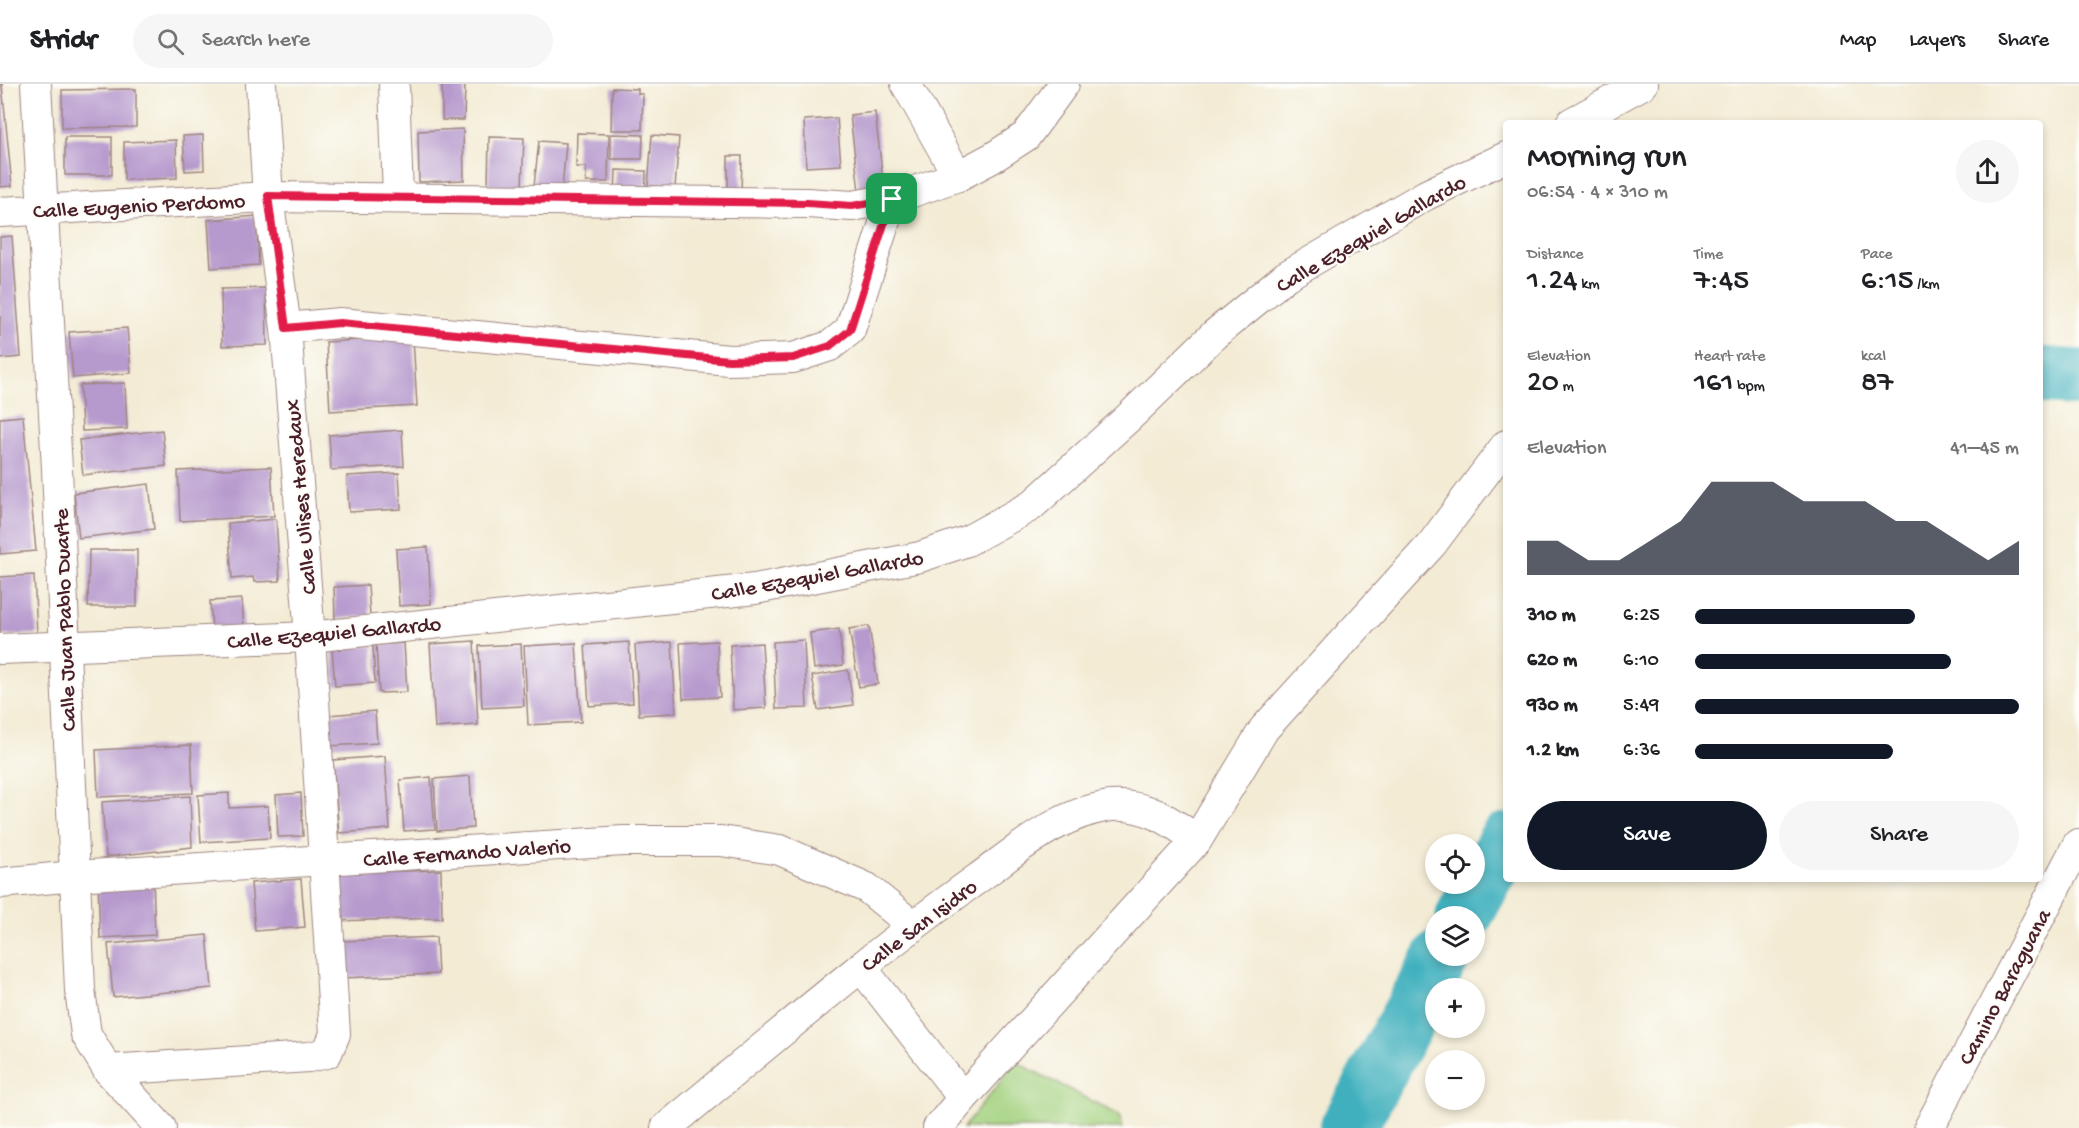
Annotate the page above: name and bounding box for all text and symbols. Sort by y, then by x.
search box [133,14,553,68]
text: Stridr [30,25,97,58]
icon: search [154,25,187,58]
text: Search here [202,28,310,54]
text: Map [1840,29,1876,54]
text: Layers [1909,29,1965,54]
text: Share [1998,29,2049,54]
text: Morning run [1527,140,1687,178]
button: share [1956,140,2019,203]
street label: Calle Ezequiel Gallardo [1272,170,1472,300]
pin [866,173,917,224]
icon: arrive [875,182,908,215]
text: 06:54 · 4 × 310 m [1527,182,1668,205]
street label: Calle Eugenio Perdomo [32,189,246,227]
text: Distance [1527,246,1584,265]
text: Time [1694,246,1723,265]
text: Pace [1861,246,1892,265]
text: 1.24 [1527,265,1577,300]
text: 7:45 [1694,265,1749,300]
text: 6:15 [1861,265,1914,300]
text: km [1577,276,1600,295]
text: /km [1914,276,1940,295]
text: Elevation [1527,348,1591,367]
text: Heart rate [1694,348,1766,367]
text: kcal [1861,348,1886,367]
text: 20 [1527,367,1559,402]
text: 161 [1694,367,1733,402]
text: 87 [1861,367,1893,402]
text: m [1559,378,1574,397]
text: bpm [1733,378,1765,397]
street label: Calle Ulises Heredaux [281,398,324,595]
text: Elevation [1527,438,1607,461]
text: 41–45 m [1950,438,2019,461]
street label: Calle Juan Pablo Duarte [50,507,84,732]
street label: Calle Ezequiel Gallardo [710,546,926,609]
text: 310 m [1527,605,1576,628]
text: 6:25 [1623,605,1660,628]
street label: Calle Ezequiel Gallardo [226,613,443,657]
text: 620 m [1527,650,1577,673]
text: 6:10 [1623,650,1659,673]
text: 930 m [1527,695,1578,718]
text: 5:49 [1623,695,1659,718]
text: 1.2 km [1527,740,1579,763]
text: 6:36 [1623,740,1660,763]
button: Save [1527,801,1767,870]
button: Share [1779,801,2019,870]
map controls [1425,834,1485,1110]
button: locate [1425,834,1485,894]
street label: Calle Fernando Valerio [363,835,572,875]
street label: Calle San Isidro [857,875,984,979]
street label: Camino Baraguana [1954,905,2059,1070]
button: layers [1425,906,1485,966]
button: + [1425,978,1485,1038]
button: − [1425,1050,1485,1110]

